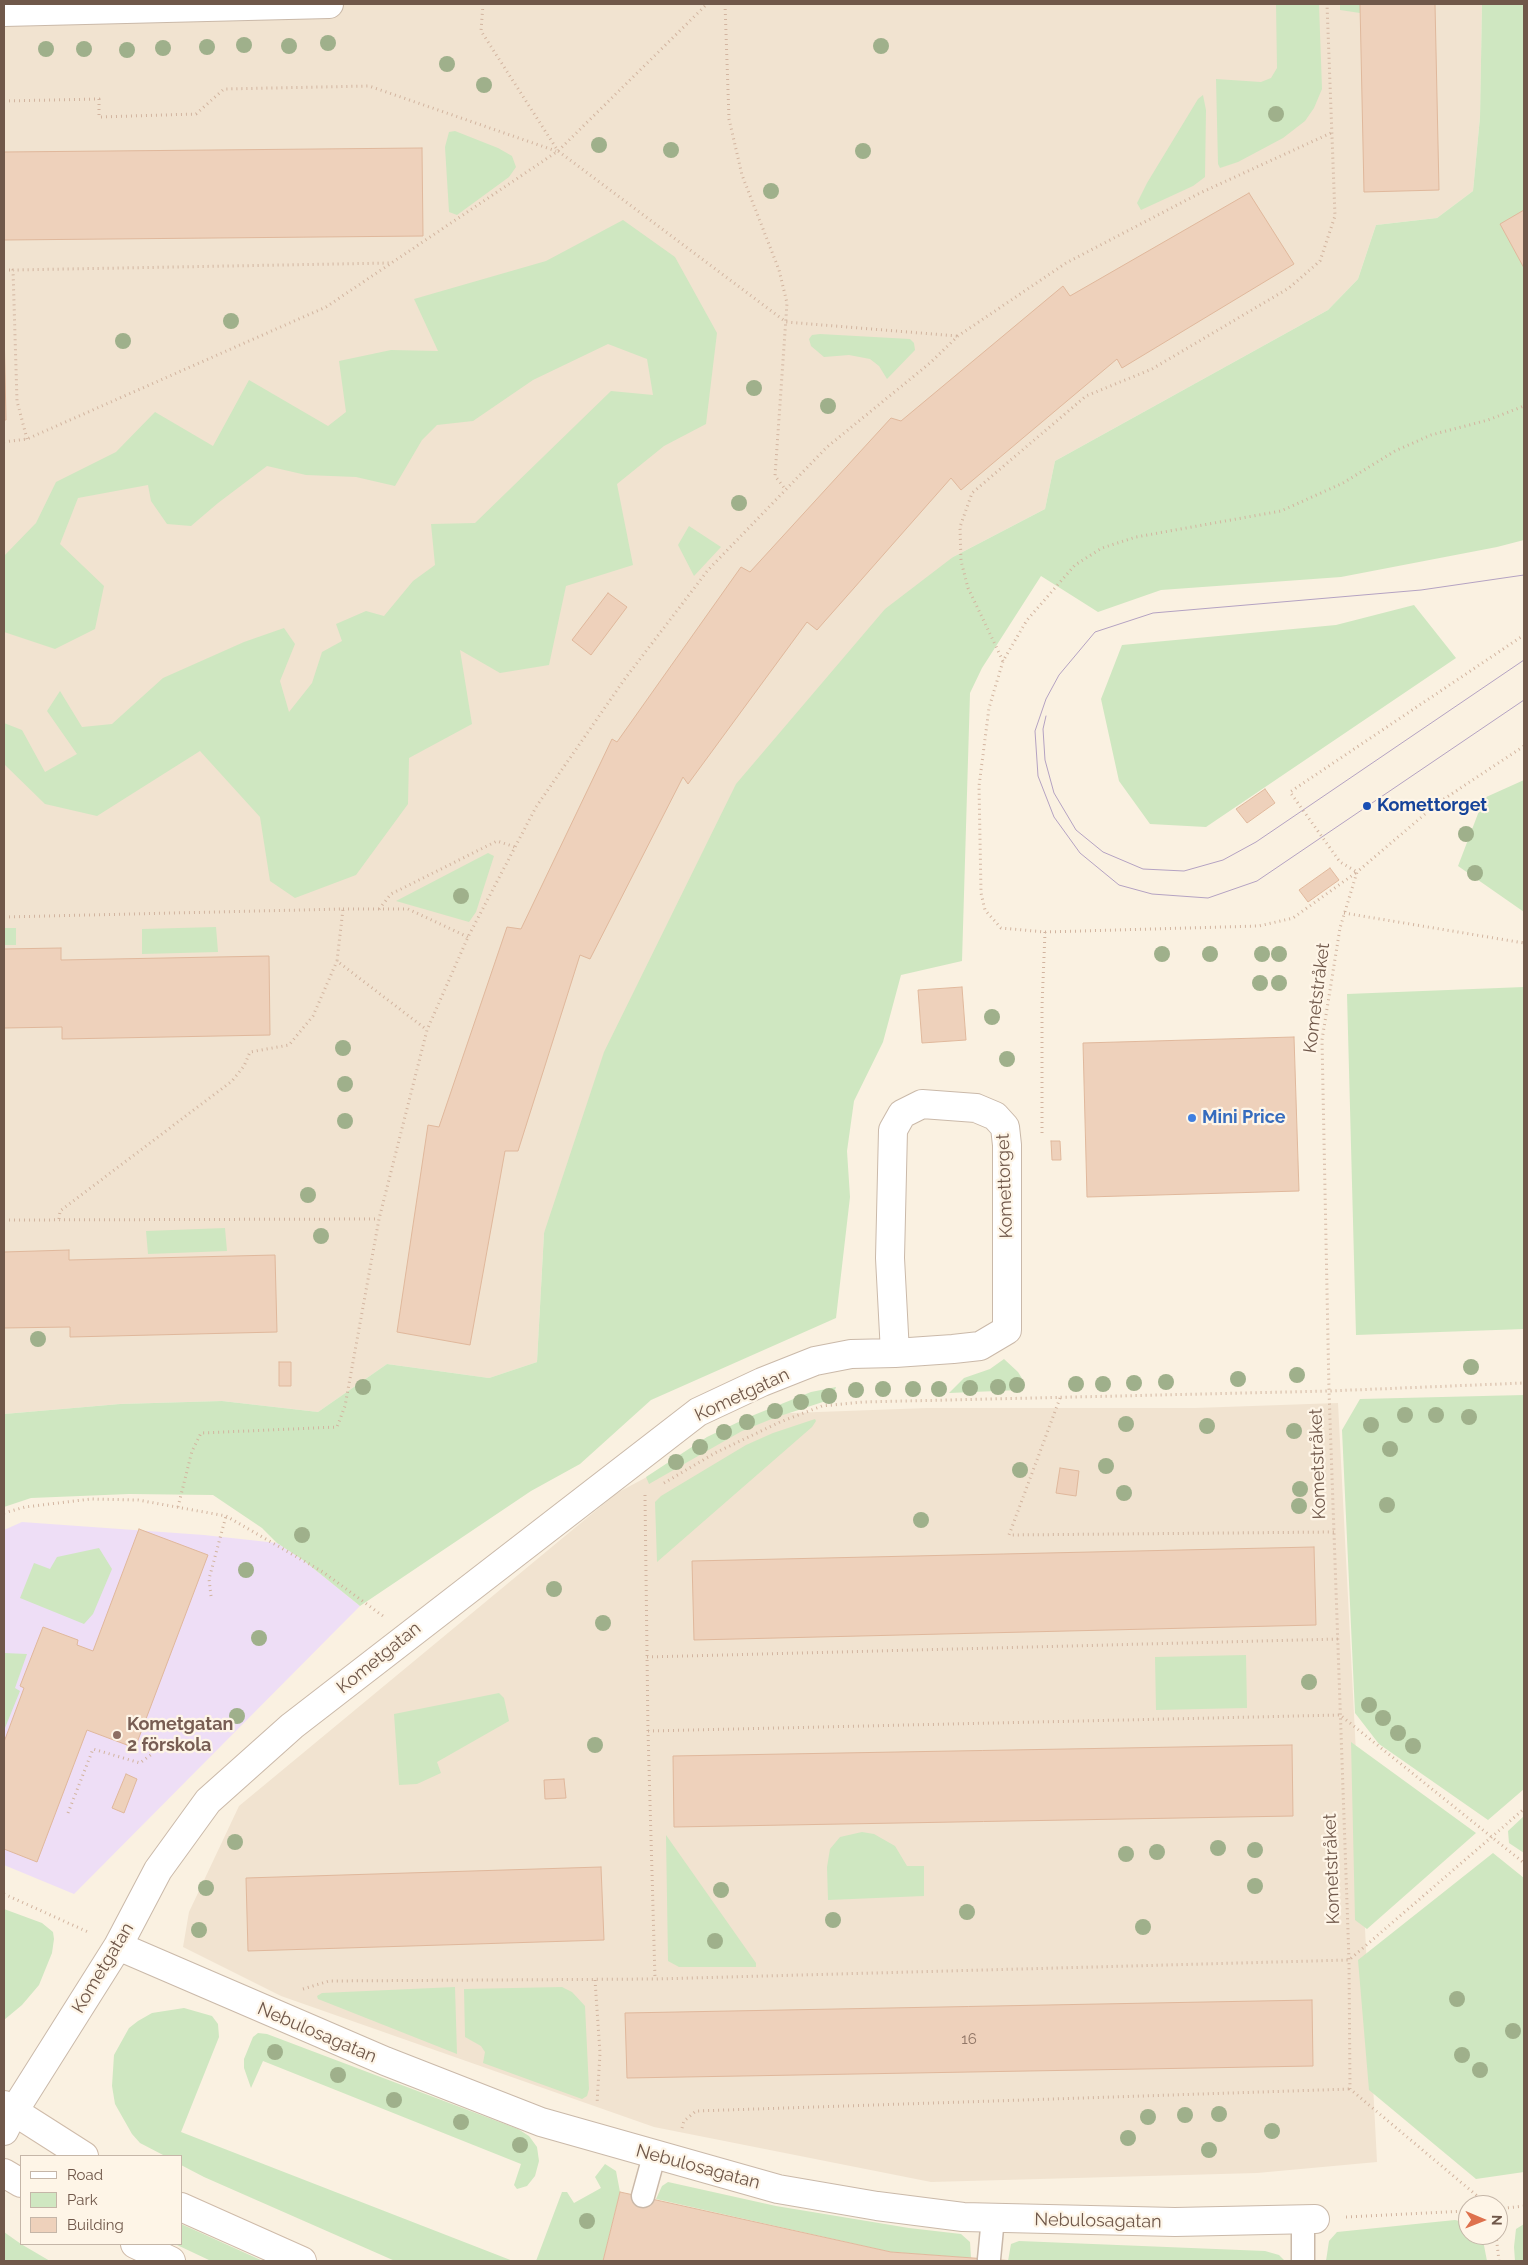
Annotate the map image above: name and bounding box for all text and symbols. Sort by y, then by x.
place label: Komettorget [1377,795,1487,817]
marker: Komettorget [1361,800,1373,812]
street label: Kometstråket [1300,942,1334,1054]
place label: Mini Price [1202,1107,1286,1129]
marker: Mini Price [1186,1112,1198,1124]
street label: Komettorget [992,1133,1018,1239]
street label: Kometgatan [691,1364,793,1426]
street label: Kometstråket [1305,1408,1331,1520]
street label: Kometgatan [333,1618,425,1698]
place label: Kometgatan 2 förskola [127,1714,233,1756]
marker: Kometgatan 2 förskola [111,1729,123,1741]
street label: Kometstråket [1319,1813,1345,1925]
street label: Kometgatan [68,1919,138,2017]
street label: Nebulosagatan [254,1998,380,2068]
house number: 16 [961,2030,977,2048]
street label: Nebulosagatan [634,2140,762,2194]
legend [20,2155,182,2245]
text: Road [67,2166,103,2184]
text: Park [67,2191,98,2209]
north arrow [1458,2195,1508,2245]
street label: Nebulosagatan [1034,2209,1162,2233]
text: N [1489,2215,1505,2226]
text: Building [67,2216,124,2234]

